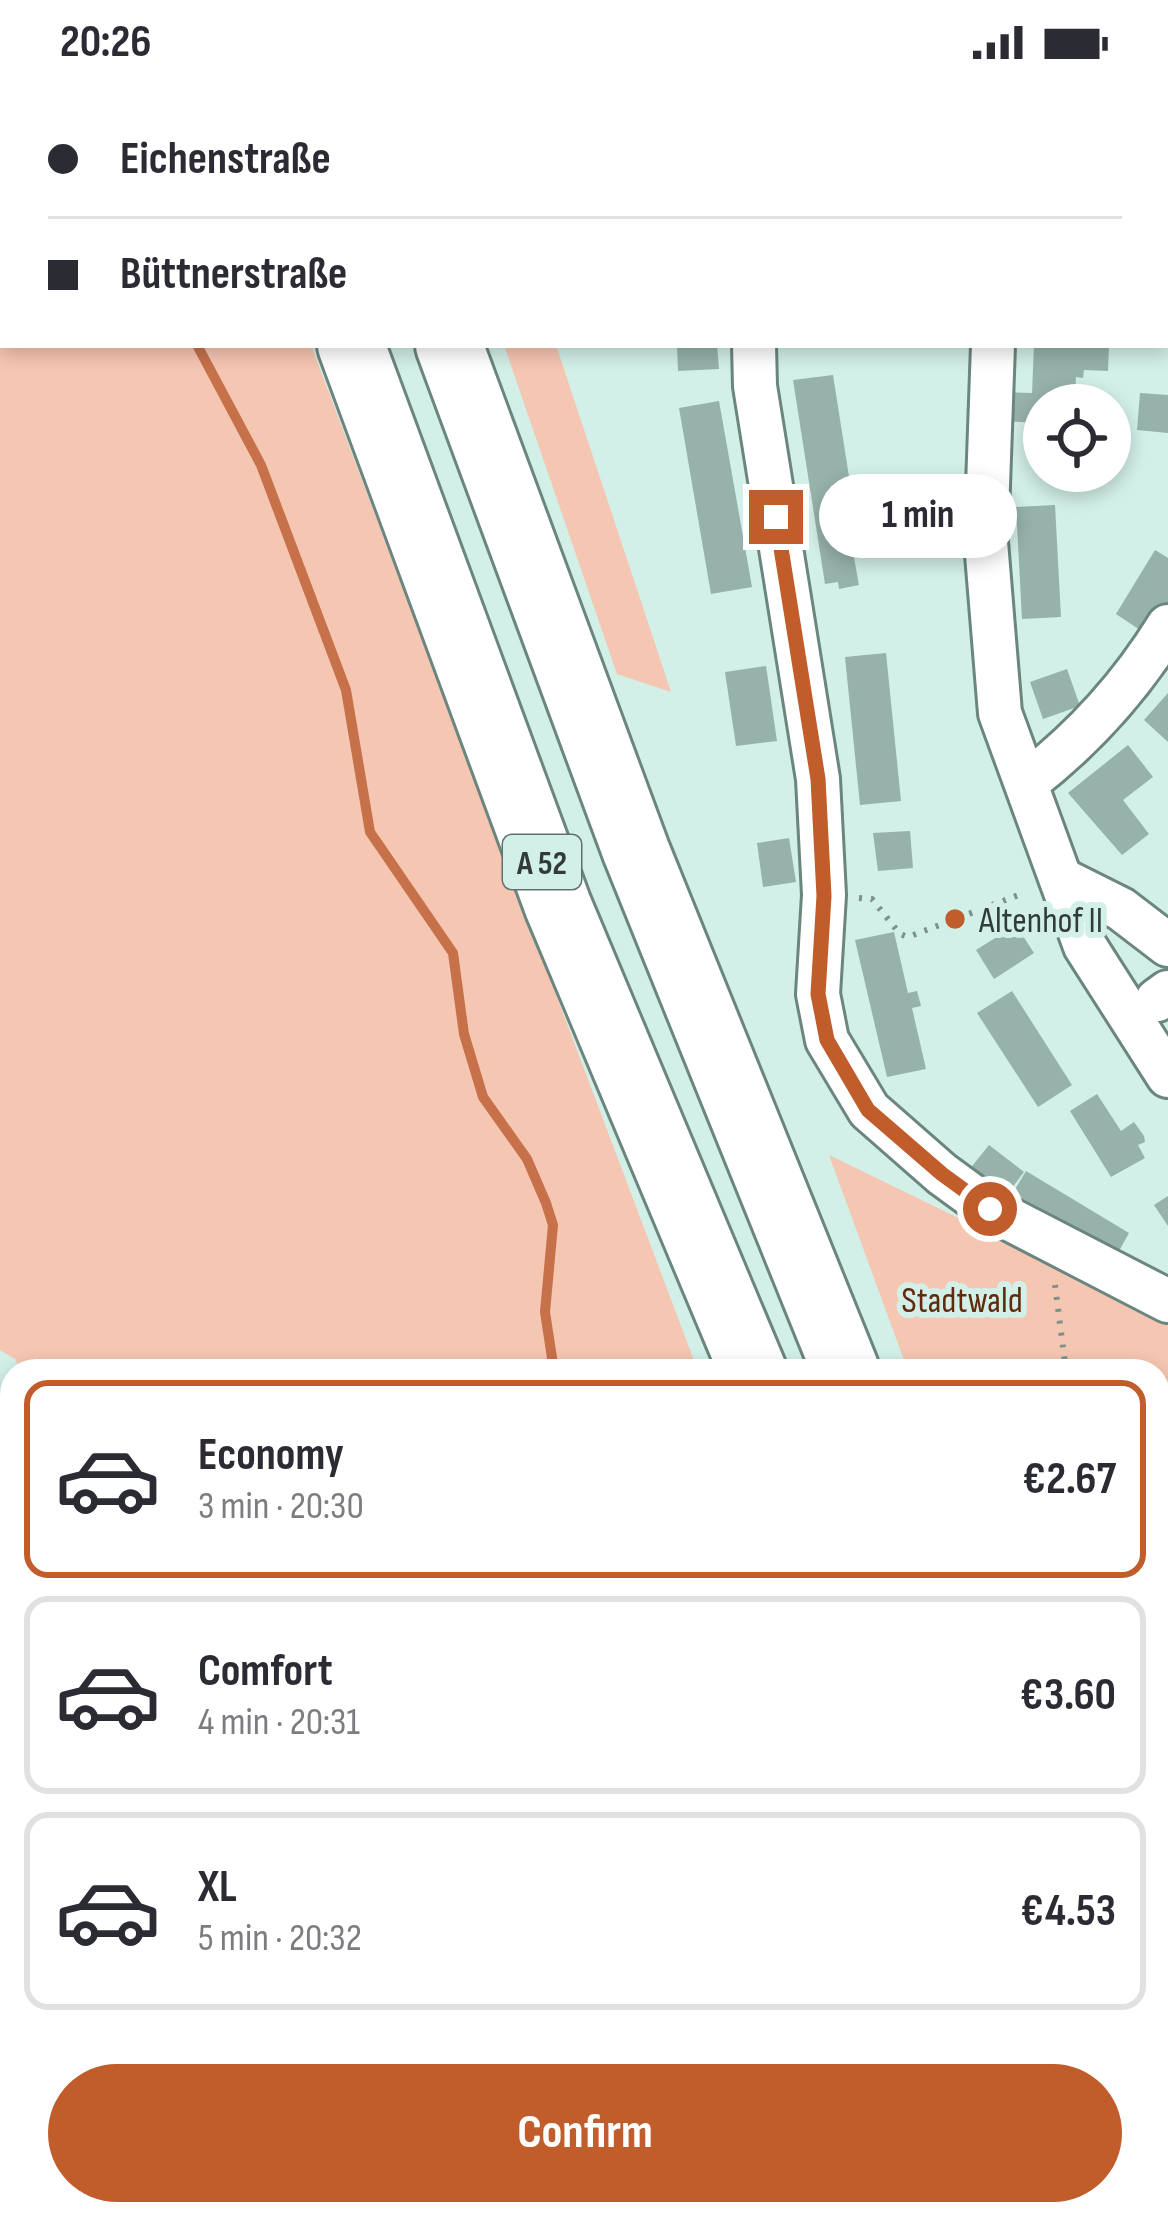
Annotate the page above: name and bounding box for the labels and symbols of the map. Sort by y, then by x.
callout: 1 min [818,475,1016,559]
route end [749,490,803,544]
road number: A 52 [503,835,581,889]
place label: Altenhof II [978,900,1103,943]
marker: Altenhof II [942,906,968,932]
route start [963,1182,1017,1236]
park label: Stadtwald [901,1280,1023,1323]

